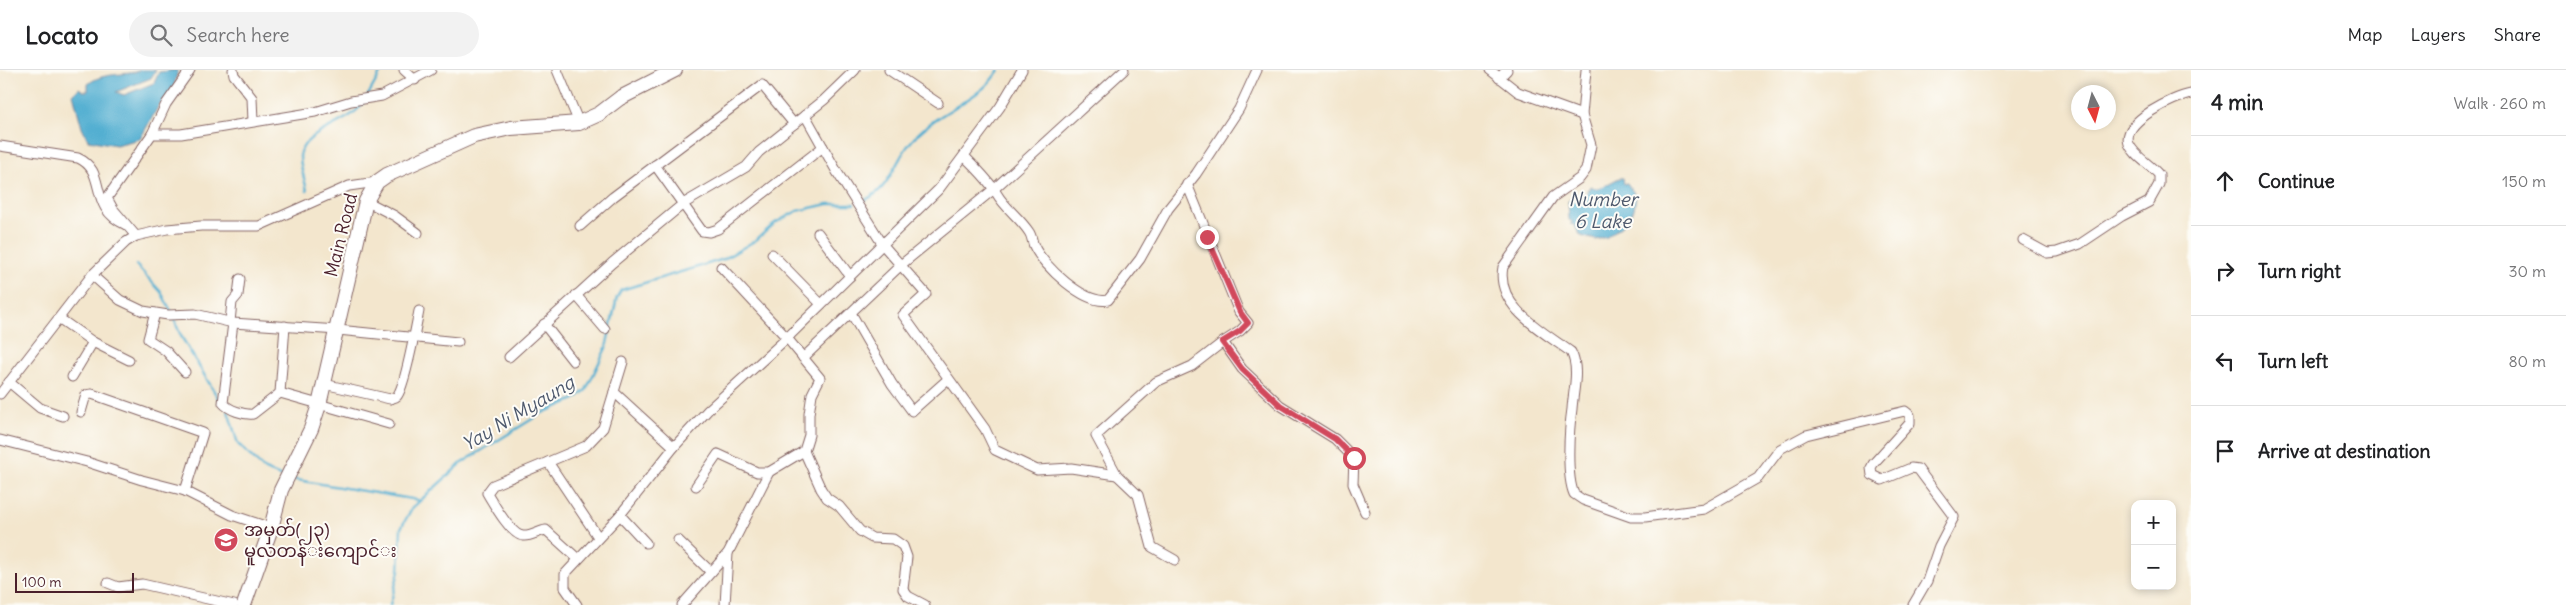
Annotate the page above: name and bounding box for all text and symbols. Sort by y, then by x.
search box [129,12,479,57]
text: Locato [25,20,99,50]
icon: search [147,21,175,49]
text: Search here [187,23,290,47]
text: Map [2347,23,2382,46]
text: Layers [2410,23,2466,46]
text: Share [2494,23,2541,46]
north arrow [2071,85,2116,130]
text: 4 min [2211,89,2263,116]
text: Walk · 260 m [2454,93,2546,113]
icon: ahead [2211,167,2239,195]
text: Continue [2258,169,2335,193]
text: 150 m [2502,171,2546,191]
water label: Number 6 Lake [1568,187,1640,233]
street label: Main Road [319,190,362,279]
route end [1196,226,1219,249]
icon: right [2211,257,2239,285]
text: Turn right [2258,259,2341,283]
text: 30 m [2509,261,2546,281]
icon: left [2211,347,2239,375]
text: Turn left [2258,349,2328,373]
text: 80 m [2508,351,2546,371]
water label: Yay Ni Myaung [458,369,580,456]
icon: arrive [2211,437,2239,465]
text: Arrive at destination [2258,439,2431,463]
route start [1343,447,1366,470]
map controls [2131,500,2176,590]
button: + [2131,500,2176,545]
place label: အမှတ်(၂၃) မူလတန်‌း‌ကျောင်‌း [244,517,397,566]
school or university icon: အမှတ်(၂၃) မူလတန်‌း‌ကျောင်‌း [213,527,239,553]
button: − [2131,545,2176,590]
scale bar [15,570,134,593]
text: 100 m [22,573,62,591]

